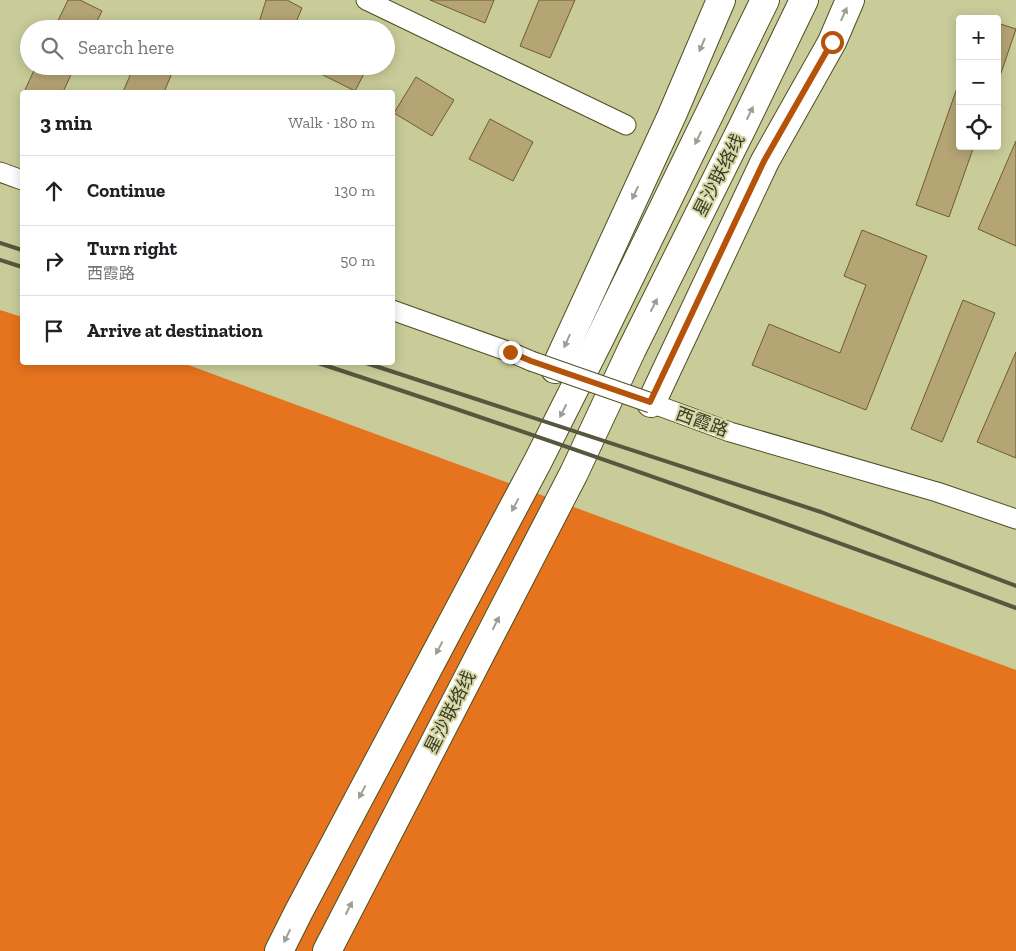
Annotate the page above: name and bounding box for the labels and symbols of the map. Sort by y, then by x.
one-way arrow [840,7,848,21]
route start [821,31,844,54]
one-way arrow [697,38,705,52]
one-way arrow [746,105,754,120]
street label: 星沙联络线 [689,130,749,220]
one-way arrow [694,131,702,145]
one-way arrow [631,186,639,200]
one-way arrow [650,298,658,312]
one-way arrow [563,333,571,348]
route end [499,341,522,364]
street label: 西霞路 [673,402,731,442]
one-way arrow [559,404,567,418]
one-way arrow [511,497,519,512]
one-way arrow [492,616,500,631]
one-way arrow [434,641,443,655]
street label: 星沙联络线 [420,667,480,757]
one-way arrow [358,784,366,799]
one-way arrow [345,900,353,915]
one-way arrow [283,928,291,943]

